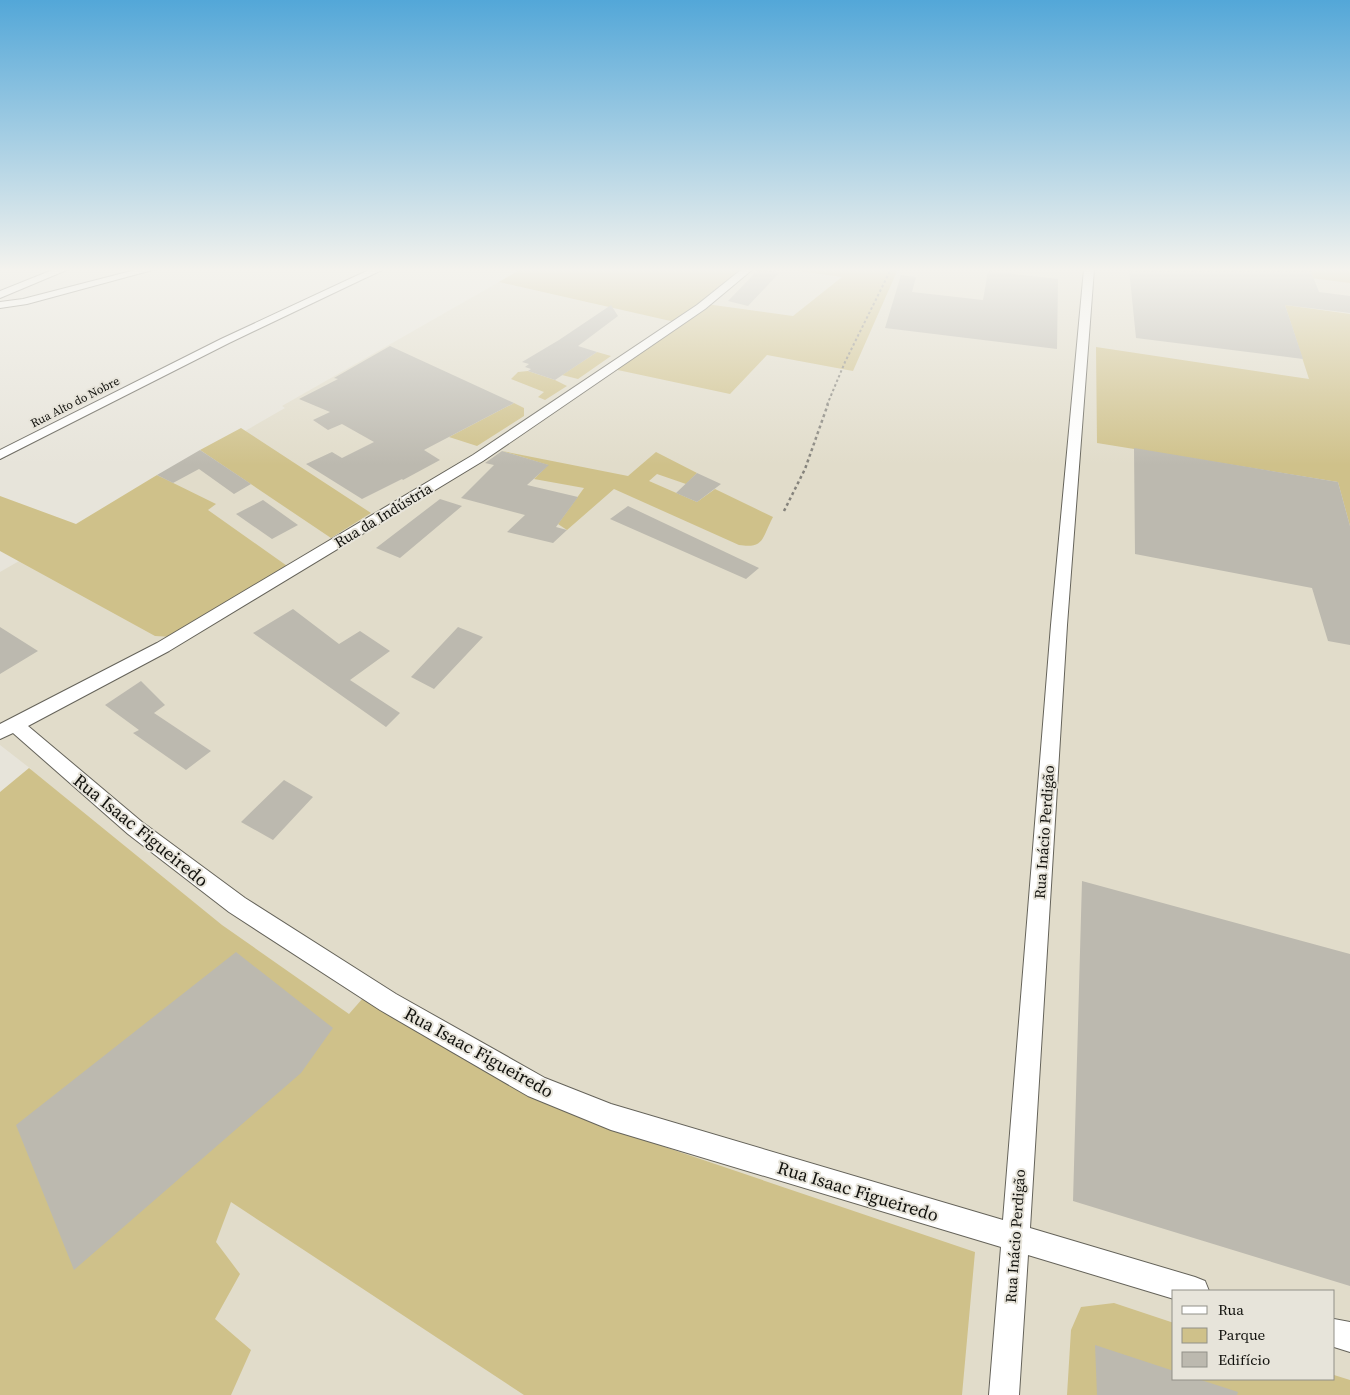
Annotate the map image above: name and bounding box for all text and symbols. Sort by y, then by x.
street label: Rua Alto do Nobre [28,373,122,431]
street label: Rua da Indústria [330,477,436,552]
street label: Rua Inácio Perdigão [1029,764,1059,900]
street label: Rua Isaac Figueiredo [68,768,214,892]
street label: Rua Isaac Figueiredo [400,1001,558,1104]
street label: Rua Isaac Figueiredo [774,1155,942,1227]
street label: Rua Inácio Perdigão [1000,1168,1030,1304]
legend [1172,1290,1335,1380]
text: Rua [1218,1299,1244,1320]
text: Parque [1218,1324,1266,1345]
text: Edifício [1218,1349,1270,1370]

